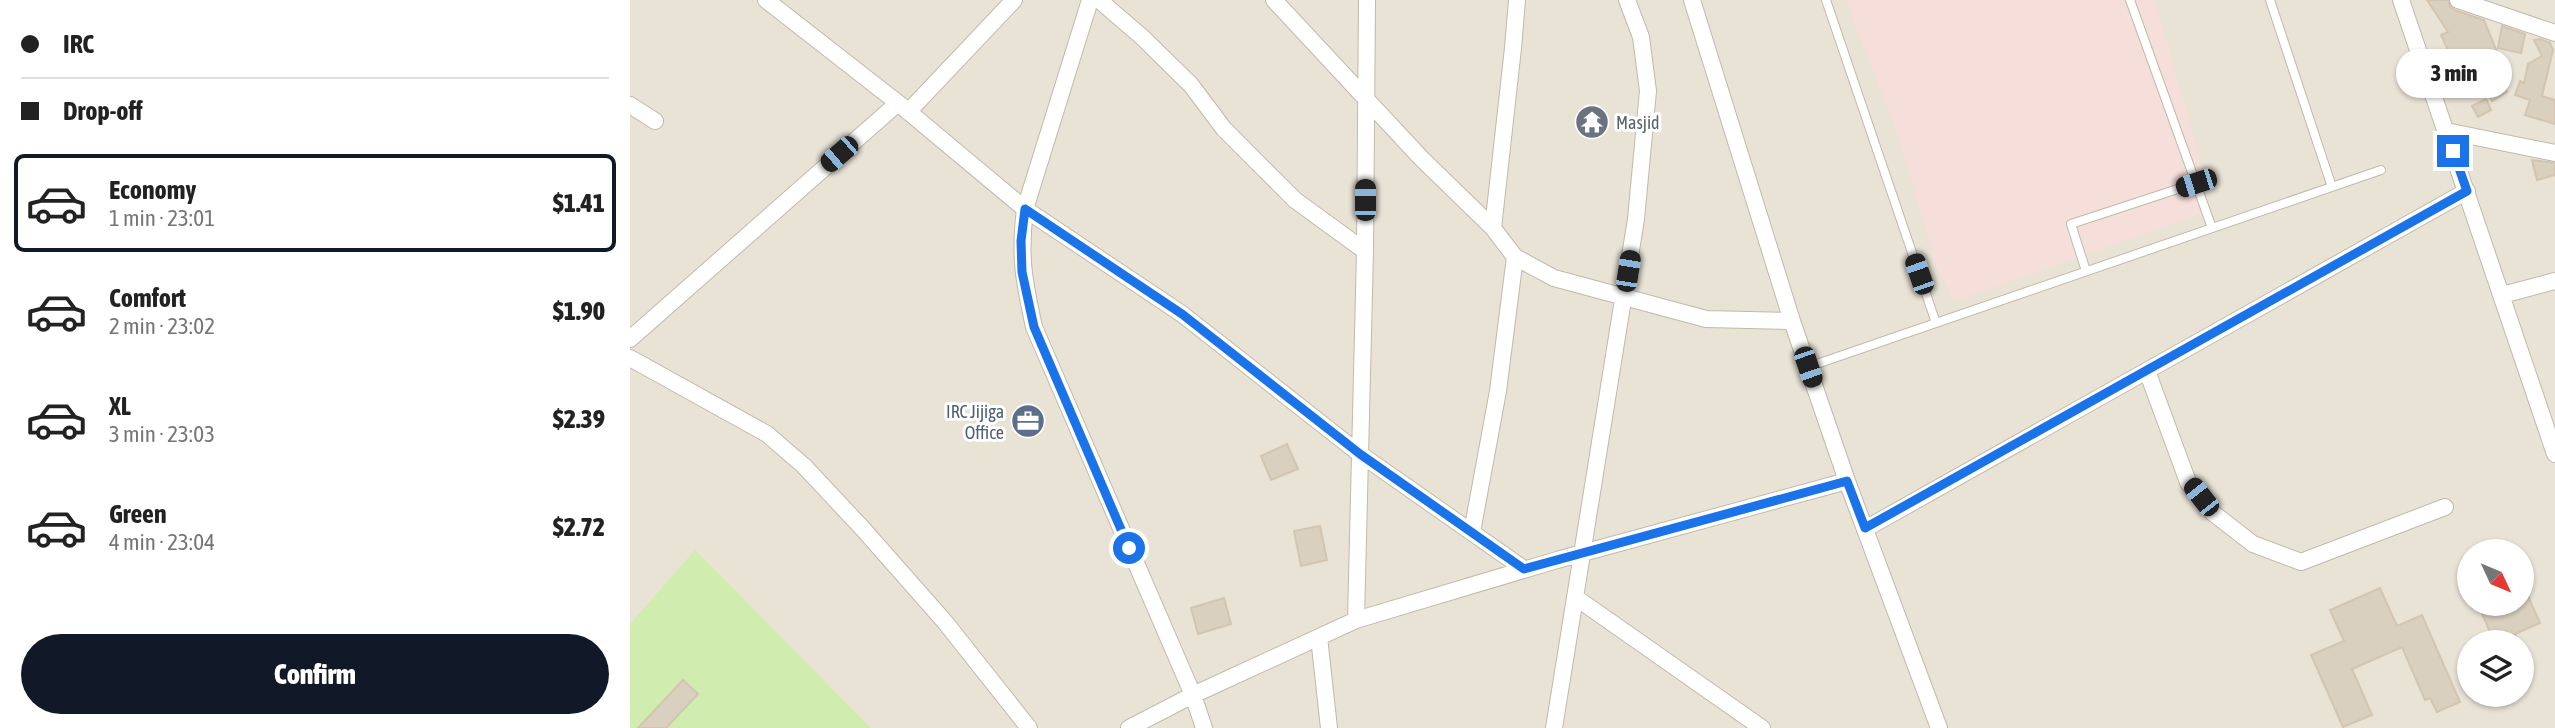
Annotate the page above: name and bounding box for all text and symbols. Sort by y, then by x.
text: IRC [63,29,94,59]
callout: 3 min [2395,50,2511,99]
text: 3 min [2431,60,2477,86]
text: Drop-off [63,96,143,126]
temple icon: Masjid [1573,103,1611,141]
place label: Masjid [1616,112,1660,133]
car [817,132,862,176]
route end [2437,135,2469,167]
car [2173,167,2220,199]
icon: car [25,172,88,235]
text: Economy [109,175,196,205]
car [1355,179,1376,221]
text: $1.41 [553,188,605,218]
text: 1 min · 23:01 [109,205,215,231]
car [1615,249,1642,293]
car [1903,251,1936,297]
icon: car [25,280,88,343]
text: Comfort [109,283,186,313]
text: $1.90 [553,296,605,326]
text: 2 min · 23:02 [109,313,215,339]
car [1792,344,1825,390]
icon: car [25,388,88,451]
text: XL [109,391,131,421]
place label: IRC Jijiga Office [946,401,1004,443]
office icon: IRC Jijiga Office [1009,402,1047,440]
text: $2.39 [553,404,605,434]
text: 3 min · 23:03 [109,421,215,447]
car [2180,474,2223,520]
icon: car [25,496,88,559]
text: Green [109,499,167,529]
text: $2.72 [553,512,605,542]
text: 4 min · 23:04 [109,529,215,555]
route start [1113,532,1145,564]
north arrow [2457,539,2534,616]
map controls [2457,539,2534,707]
button: layers [2457,630,2534,707]
button: Confirm [21,634,609,714]

